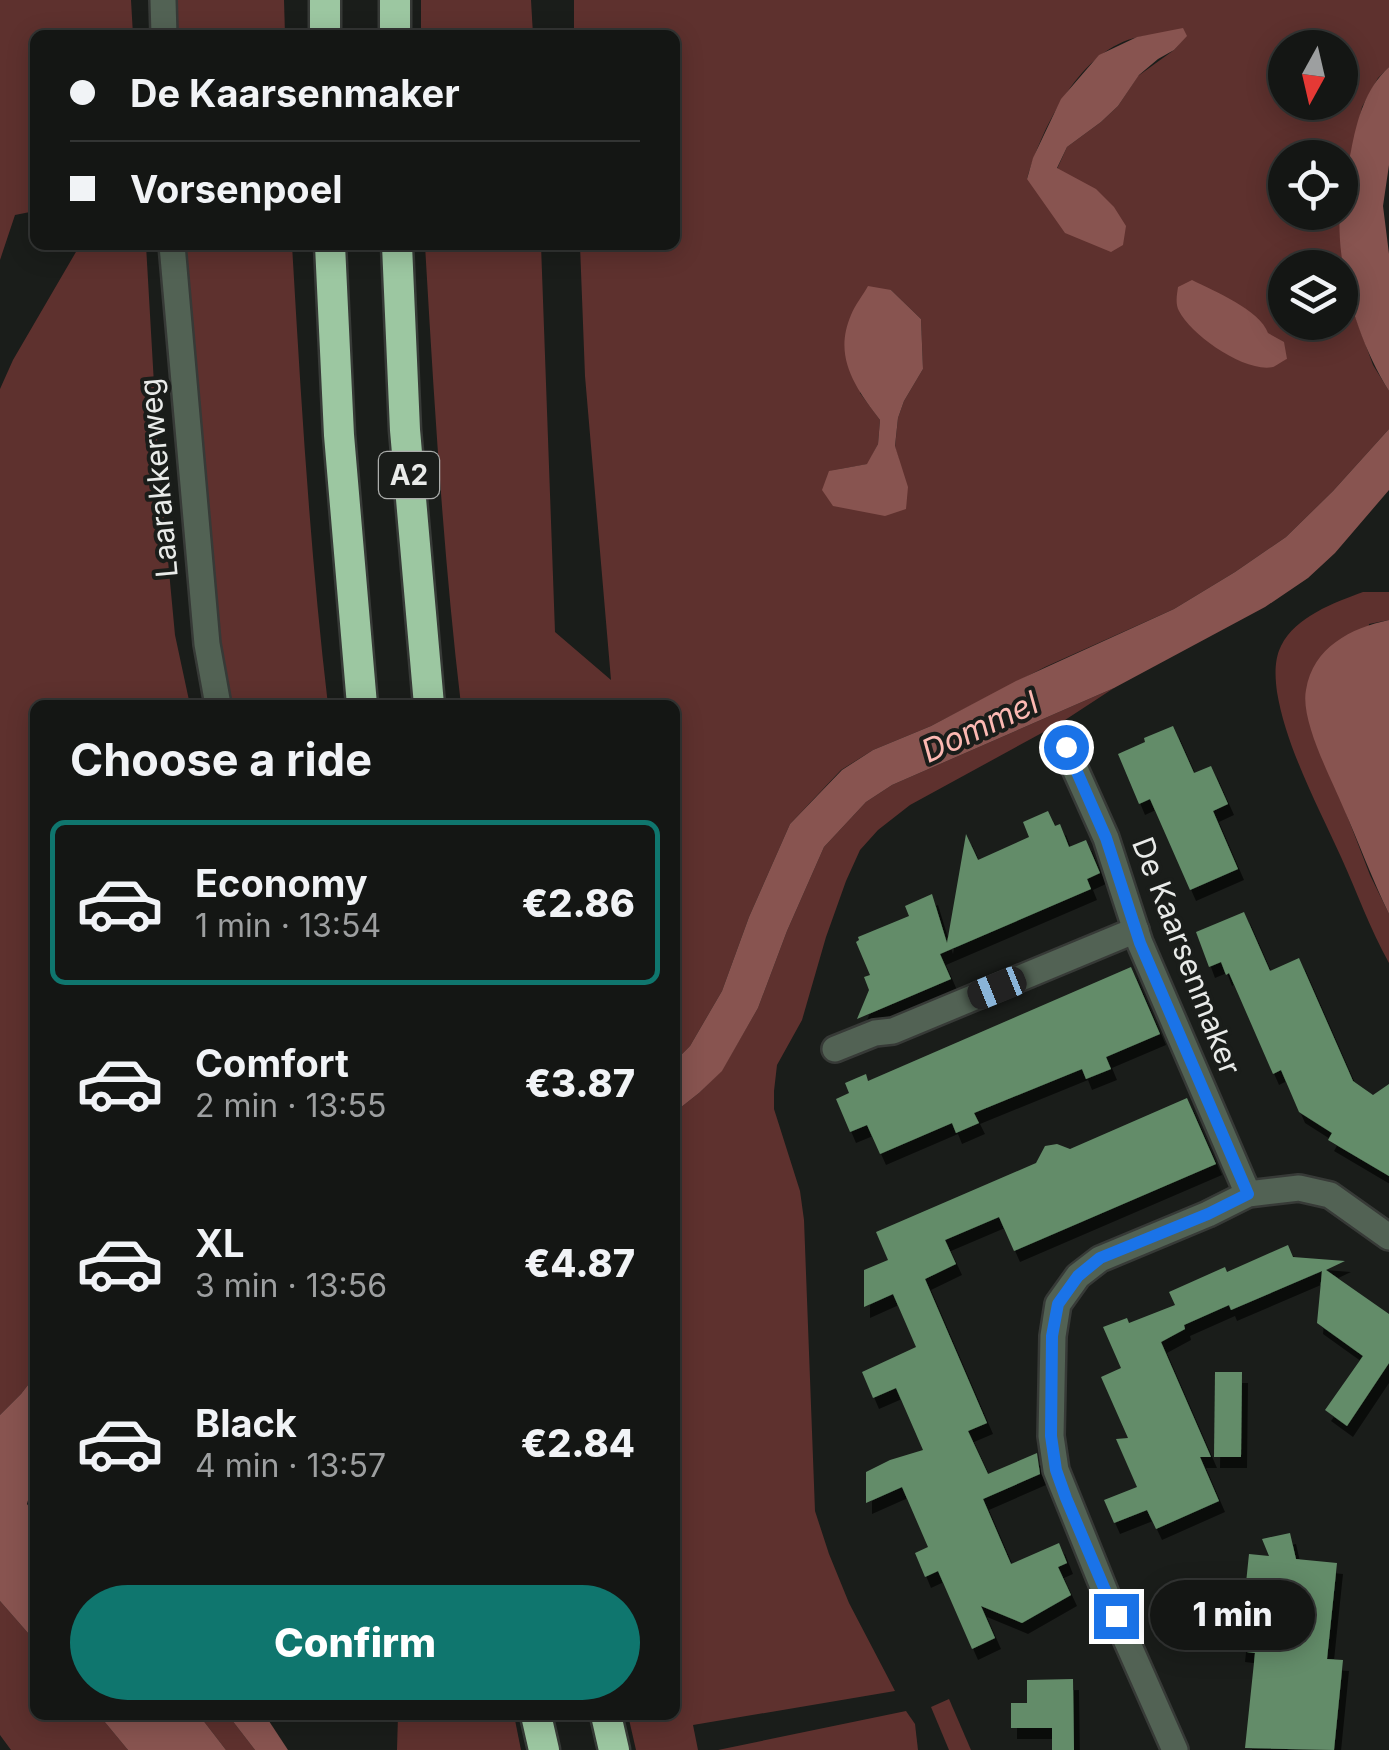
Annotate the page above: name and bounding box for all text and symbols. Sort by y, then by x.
north arrow [1268,30,1358,120]
map controls [1268,30,1358,340]
text: De Kaarsenmaker [130,70,460,116]
button: locate [1268,140,1358,230]
text: Vorsenpoel [130,166,343,212]
button: layers [1268,250,1358,340]
street label: Laarakkerweg [131,377,185,579]
road number: A2 [379,452,439,498]
water label: Dommel [915,682,1045,771]
route start [1044,725,1089,770]
text: Choose a ride [70,732,372,787]
street label: De Kaarsenmaker [1125,832,1249,1079]
icon: car [75,858,165,948]
text: Economy [195,860,368,906]
text: €2.86 [522,880,635,926]
text: 1 min · 13:54 [195,906,381,945]
car [964,963,1030,1013]
icon: car [75,1038,165,1128]
text: Comfort [195,1040,349,1086]
text: €3.87 [525,1060,635,1106]
text: 2 min · 13:55 [195,1086,386,1125]
icon: car [75,1218,165,1308]
text: XL [195,1220,245,1266]
text: €4.87 [524,1240,635,1286]
text: 3 min · 13:56 [195,1266,387,1305]
icon: car [75,1398,165,1488]
text: Black [195,1400,297,1446]
text: €2.84 [521,1420,635,1466]
text: 4 min · 13:57 [195,1446,386,1485]
callout: 1 min [1151,1581,1316,1651]
button: Confirm [70,1585,640,1700]
route end [1094,1594,1139,1639]
text: 1 min [1192,1595,1273,1634]

